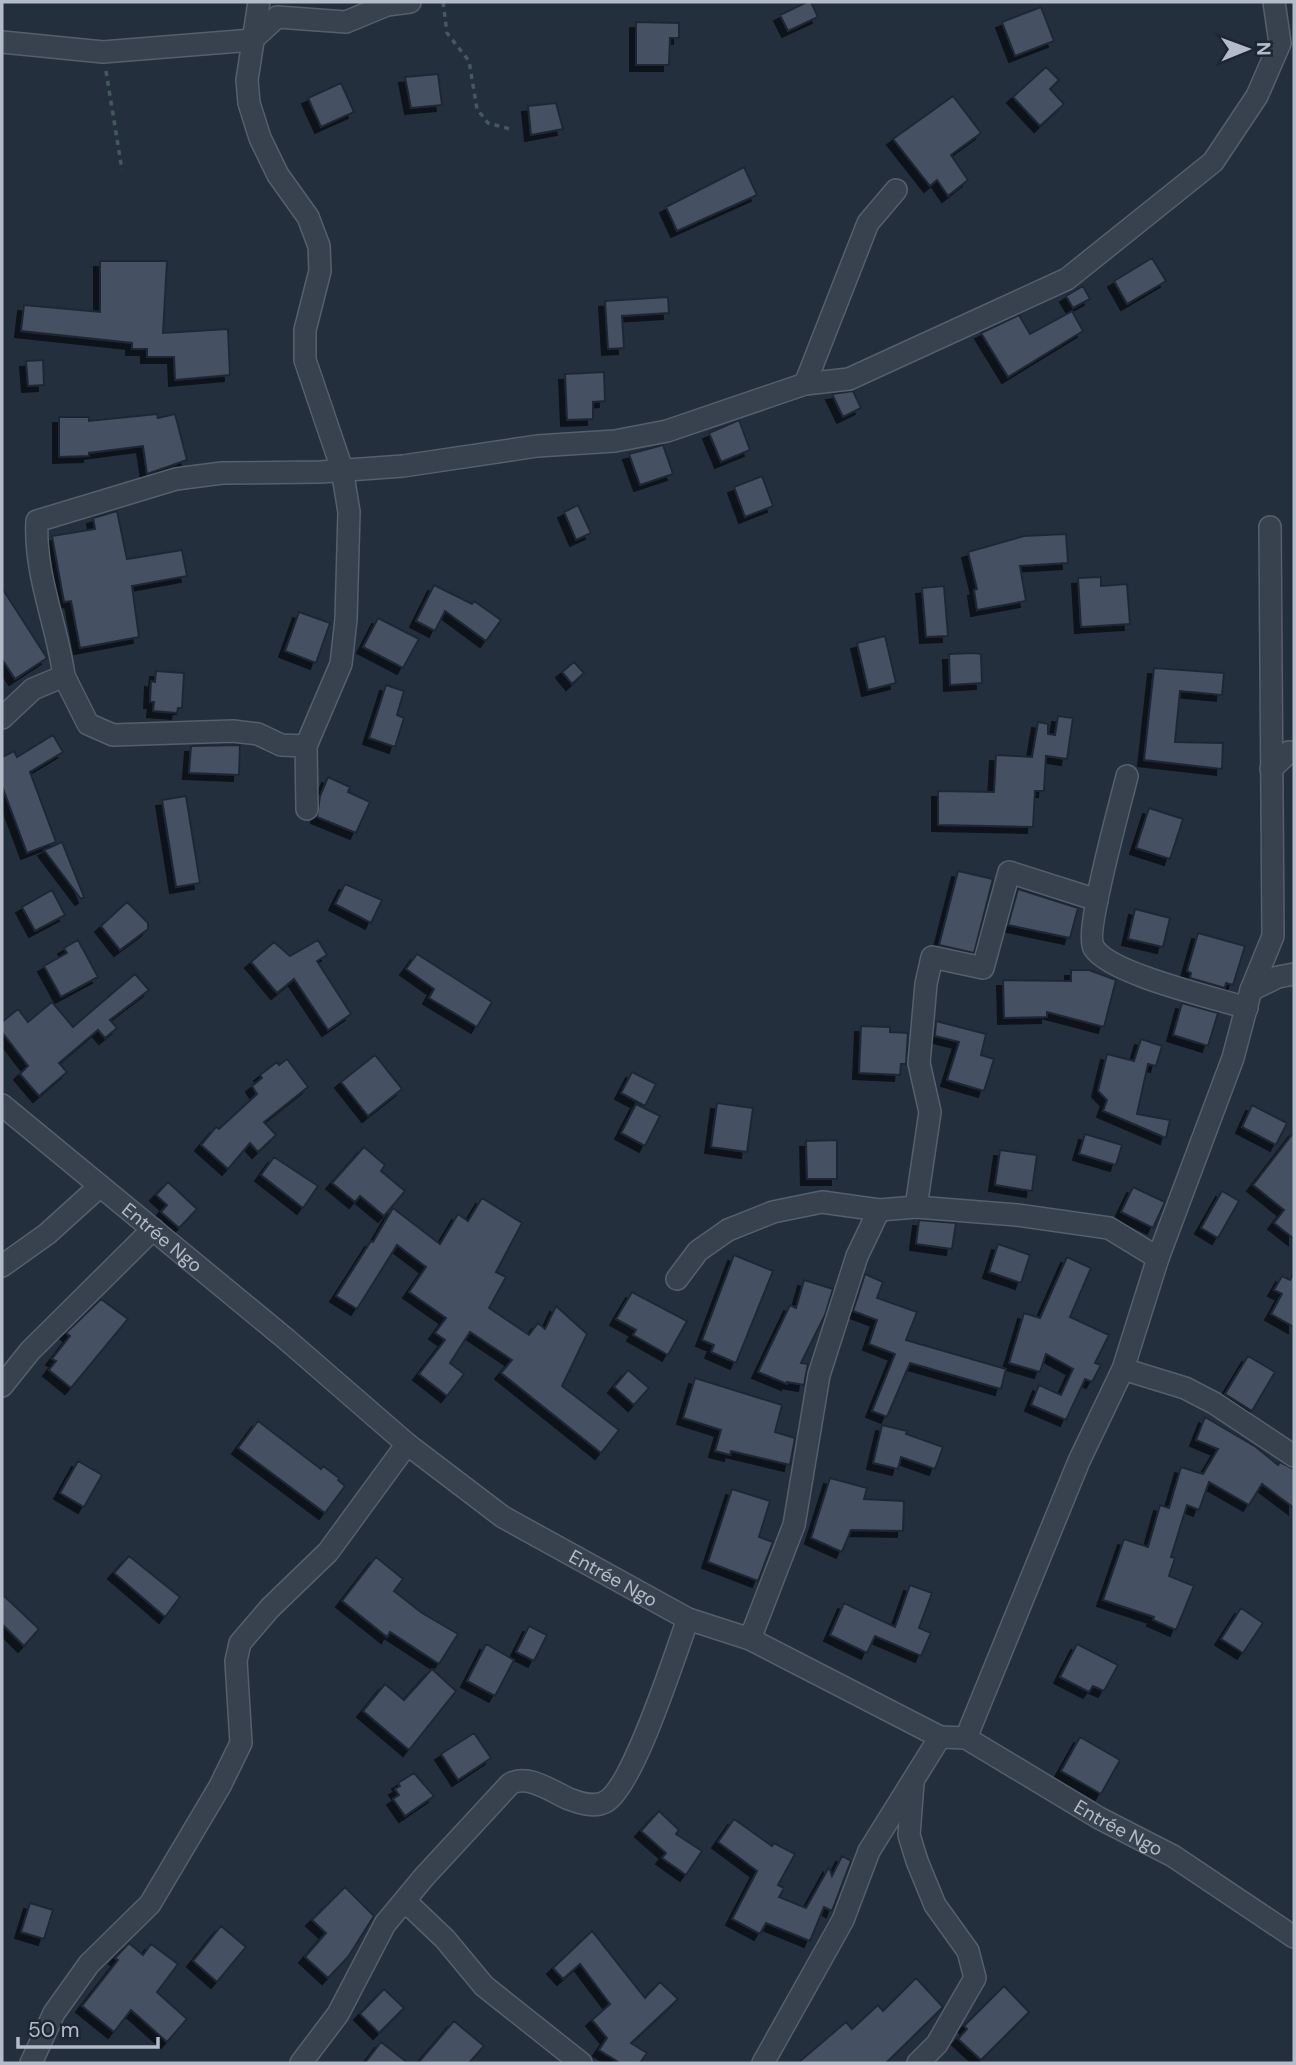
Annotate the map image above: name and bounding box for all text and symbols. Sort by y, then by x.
north arrow [1212,14,1282,84]
text: N [1251,42,1276,56]
street label: Entrée Ngo [117,1197,208,1278]
street label: Entrée Ngo [565,1544,662,1612]
street label: Entrée Ngo [1070,1793,1167,1861]
scale bar [18,2006,158,2050]
text: 50 m [28,2016,79,2044]

